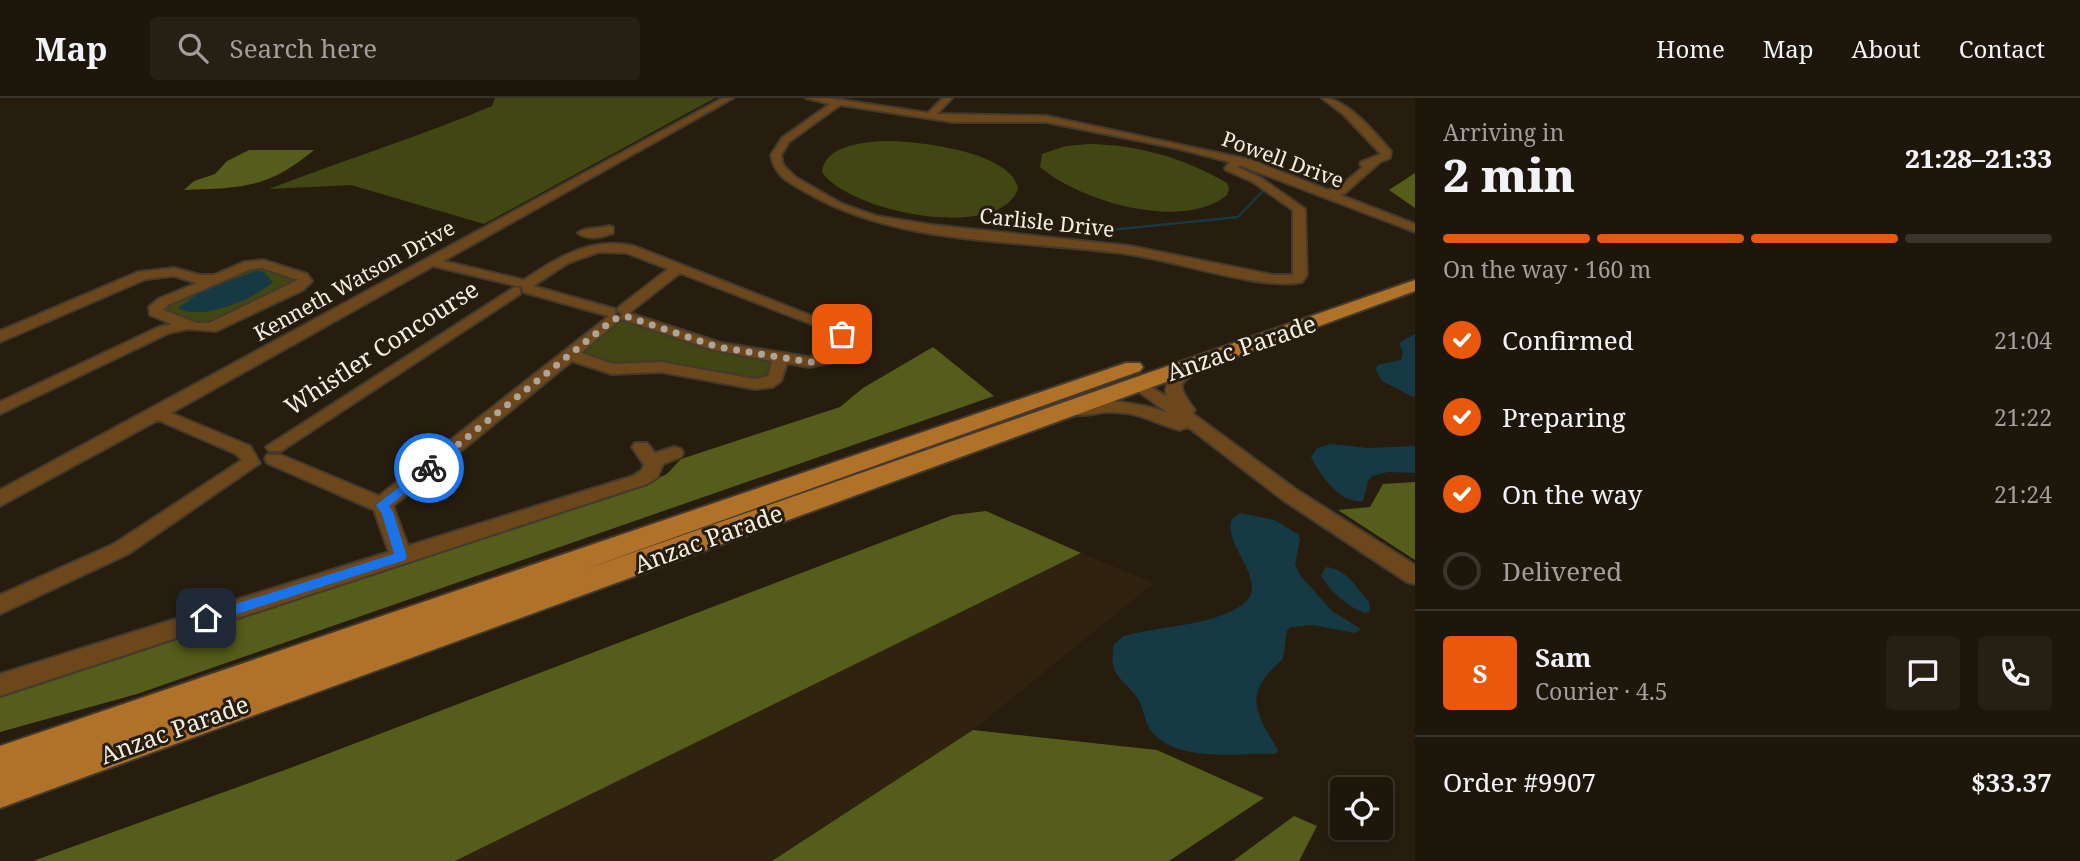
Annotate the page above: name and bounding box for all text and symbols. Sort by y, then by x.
search box [150,17,640,80]
text: Map [35,26,108,71]
icon: search [174,29,212,67]
text: Search here [230,30,377,66]
text: Home [1656,32,1725,65]
text: Map [1763,32,1814,65]
text: About [1852,32,1921,65]
text: Contact [1959,32,2045,65]
text: Arriving in [1443,116,1564,148]
street label: Powell Drive [1218,124,1348,194]
text: 21:28–21:33 [1905,140,2052,176]
text: 2 min [1443,143,1575,205]
street label: Carlisle Drive [978,201,1116,243]
street label: Kenneth Watson Drive [249,213,459,347]
text: On the way · 160 m [1443,253,1651,285]
street label: Whistler Concourse [278,272,484,422]
pin [812,304,872,364]
street label: Anzac Parade [1162,306,1320,388]
icon: bag [823,315,861,353]
icon: check [1443,321,1481,359]
text: Confirmed [1502,322,1634,358]
text: 21:04 [1994,324,2052,356]
icon: check [1443,398,1481,436]
text: Preparing [1502,399,1626,435]
text: 21:22 [1994,401,2052,433]
courier [394,433,464,503]
icon: bike [410,449,448,487]
icon: check [1443,475,1481,513]
text: On the way [1502,476,1642,512]
text: 21:24 [1994,478,2052,510]
street label: Anzac Parade [629,496,787,580]
text: Delivered [1502,553,1622,589]
pin [176,588,236,648]
icon: home [187,599,225,637]
button: chat [1886,636,1960,710]
button: phone [1978,636,2052,710]
text: Sam [1535,639,1591,675]
text: S [1472,655,1488,691]
text: Courier · 4.5 [1535,675,1668,707]
street label: Anzac Parade [95,687,253,771]
text: Order #9907 [1443,764,1596,800]
text: $33.37 [1971,764,2052,800]
map controls [1330,777,1393,840]
button: locate [1330,777,1393,840]

